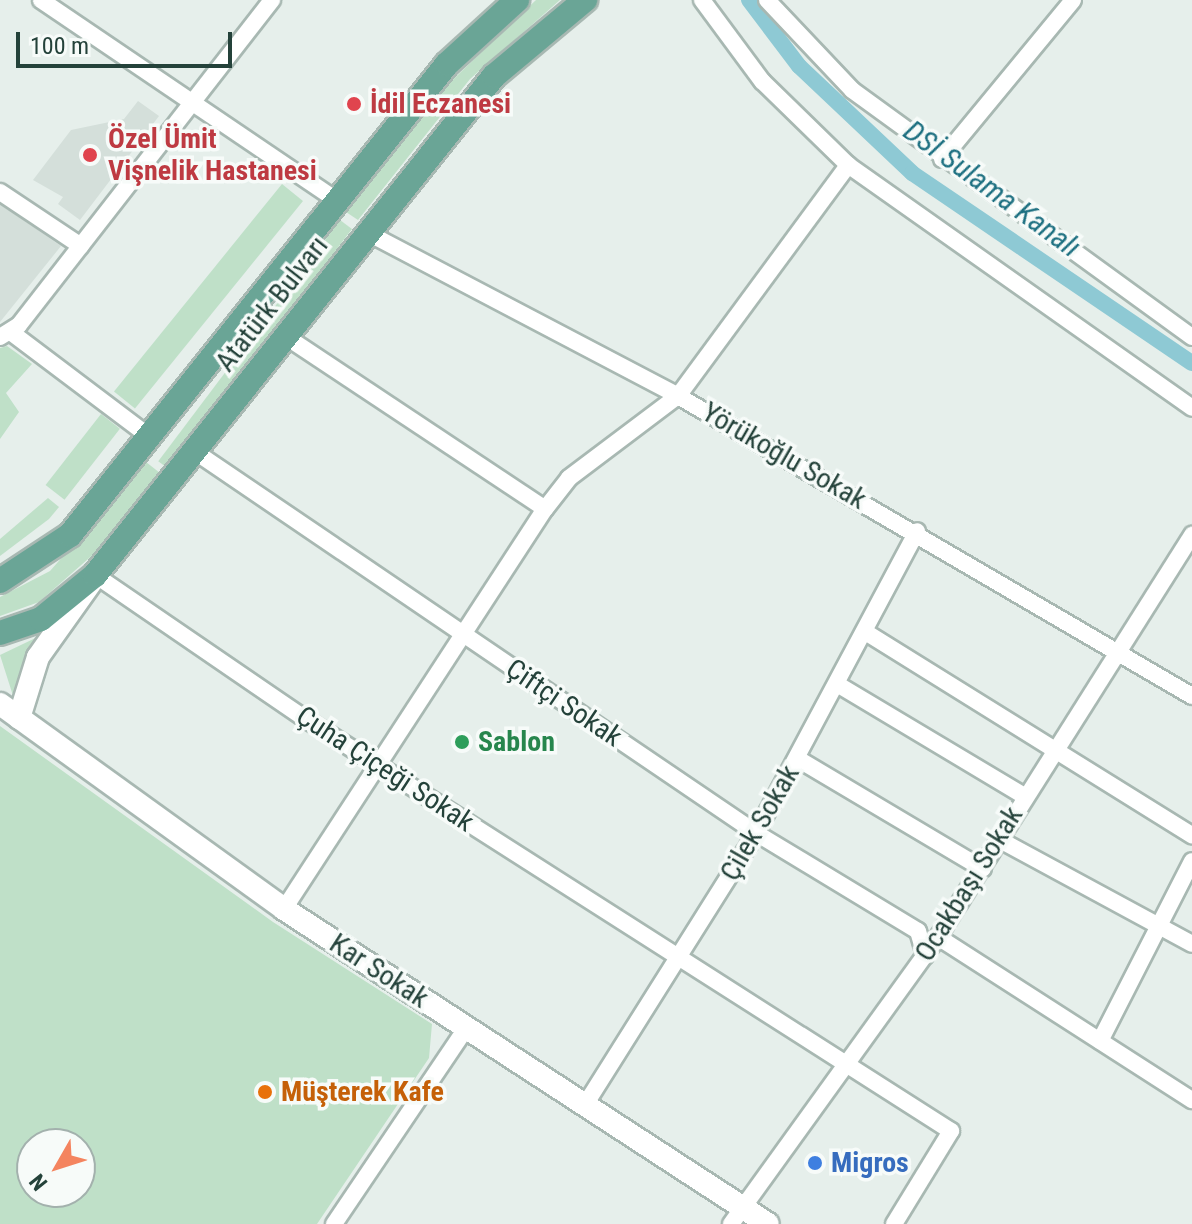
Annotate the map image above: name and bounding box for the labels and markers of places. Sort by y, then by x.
place label: İdil Eczanesi [370,87,511,121]
marker: İdil Eczanesi [345,95,363,113]
place label: Özel Ümit Vişnelik Hastanesi [108,122,317,188]
marker: Özel Ümit Vişnelik Hastanesi [79,144,101,166]
place label: Sablon [478,725,555,759]
marker: Sablon [453,733,471,751]
place label: Müşterek Kafe [281,1075,444,1109]
marker: Müşterek Kafe [256,1083,274,1101]
place label: Migros [831,1146,909,1180]
marker: Migros [806,1154,824,1172]

